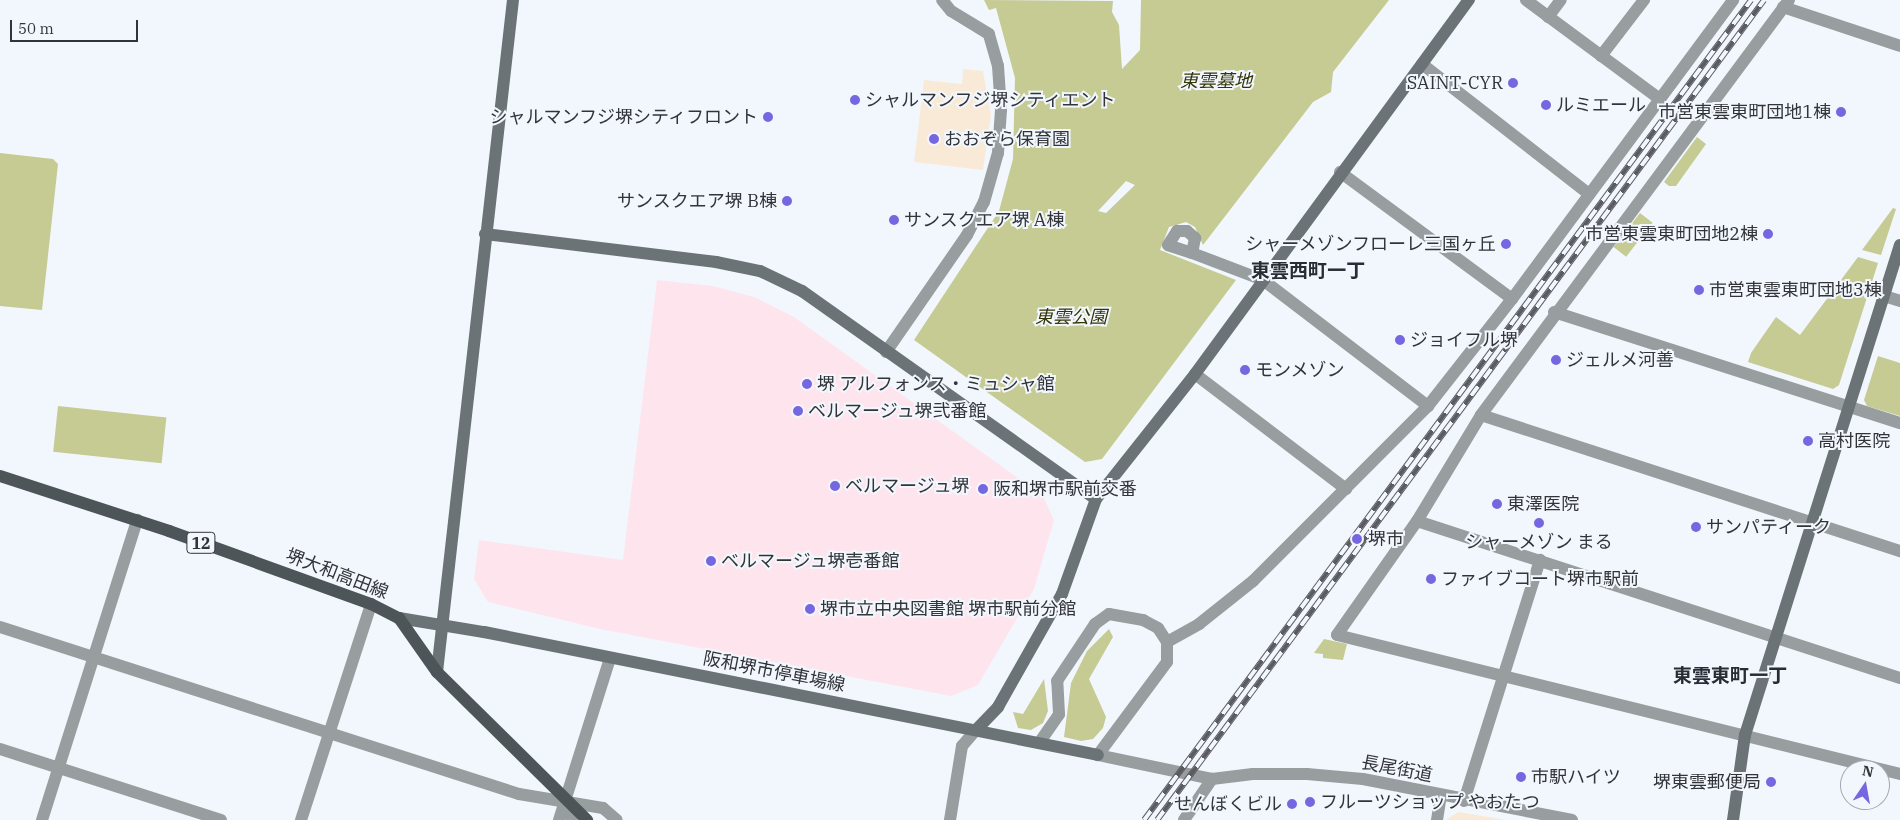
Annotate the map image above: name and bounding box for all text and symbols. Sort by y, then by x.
scale bar [12,10,140,42]
text: 50 m [18,19,54,38]
park label: 東雲墓地 [1180,70,1252,92]
place label: SAINT-CYR [1407,72,1503,94]
marker: SAINT-CYR [1507,77,1519,89]
place label: シャルマンフジ堺シティエント [865,89,1117,111]
marker: シャルマンフジ堺シティエント [849,94,861,106]
place label: ルミエール [1556,94,1646,116]
marker: ルミエール [1540,99,1552,111]
place label: 市営東雲東町団地1棟 [1658,101,1831,123]
place label: シャルマンフジ堺シティフロント [488,106,758,128]
marker: 市営東雲東町団地1棟 [1835,106,1847,118]
marker: シャルマンフジ堺シティフロント [762,111,774,123]
place label: おおぞら保育園 [944,128,1070,150]
marker: おおぞら保育園 [928,133,940,145]
place label: サンスクエア堺 B棟 [617,190,777,212]
marker: サンスクエア堺 B棟 [781,195,793,207]
place label: サンスクエア堺 A棟 [904,209,1065,231]
marker: サンスクエア堺 A棟 [888,214,900,226]
place label: 市営東雲東町団地2棟 [1585,223,1758,245]
marker: 市営東雲東町団地2棟 [1762,228,1774,240]
place label: シャーメゾンフローレ三国ヶ丘 [1244,233,1496,255]
marker: シャーメゾンフローレ三国ヶ丘 [1500,238,1512,250]
district label: 東雲西町一丁 [1251,260,1365,282]
place label: 市営東雲東町団地3棟 [1709,279,1882,301]
marker: 市営東雲東町団地3棟 [1693,284,1705,296]
park label: 東雲公園 [1035,306,1107,328]
place label: ジョイフル堺 [1410,329,1518,351]
marker: ジョイフル堺 [1394,334,1406,346]
place label: ジェルメ河善 [1566,349,1674,371]
marker: ジェルメ河善 [1550,354,1562,366]
place label: モンメゾン [1255,359,1345,381]
marker: モンメゾン [1239,364,1251,376]
place label: 堺 アルフォンス・ミュシャ館 [817,373,1055,395]
marker: 堺 アルフォンス・ミュシャ館 [801,378,813,390]
place label: ベルマージュ堺弐番館 [808,400,988,422]
marker: ベルマージュ堺弐番館 [792,405,804,417]
place label: 高村医院 [1818,430,1890,452]
marker: 高村医院 [1802,435,1814,447]
place label: ベルマージュ堺 [845,475,971,497]
place label: 阪和堺市駅前交番 [993,478,1137,500]
marker: ベルマージュ堺 [829,480,841,492]
marker: 阪和堺市駅前交番 [977,483,989,495]
place label: 東澤医院 [1507,493,1579,515]
marker: 東澤医院 [1491,498,1503,510]
place label: サンパティーク [1706,516,1832,538]
marker: シャーメゾン まる [1533,517,1545,529]
marker: サンパティーク [1690,521,1702,533]
place label: 堺市 [1368,528,1404,550]
road number: 12 [186,530,216,556]
place label: シャーメゾン まる [1465,531,1613,553]
marker: 堺市 [1350,532,1364,546]
street label: 堺大和高田線 [283,545,391,603]
place label: ベルマージュ堺壱番館 [721,550,901,572]
marker: ベルマージュ堺壱番館 [705,555,717,567]
place label: ファイブコート堺市駅前 [1441,568,1639,590]
marker: ファイブコート堺市駅前 [1425,573,1437,585]
place label: 堺市立中央図書館 堺市駅前分館 [820,598,1076,620]
marker: 堺市立中央図書館 堺市駅前分館 [804,603,816,615]
street label: 阪和堺市停車場線 [701,648,847,696]
district label: 東雲東町一丁 [1673,665,1787,687]
street label: 長尾街道 [1360,752,1434,786]
north arrow [1840,760,1890,810]
text: N [1861,761,1875,781]
place label: 市駅ハイツ [1531,766,1621,788]
marker: 市駅ハイツ [1515,771,1527,783]
place label: 堺東雲郵便局 [1653,771,1761,793]
marker: 堺東雲郵便局 [1765,776,1777,788]
place label: フルーツショップ やおたつ [1320,791,1540,813]
place label: せんぼくビル [1174,793,1282,815]
marker: フルーツショップ やおたつ [1304,796,1316,808]
marker: せんぼくビル [1286,798,1298,810]

